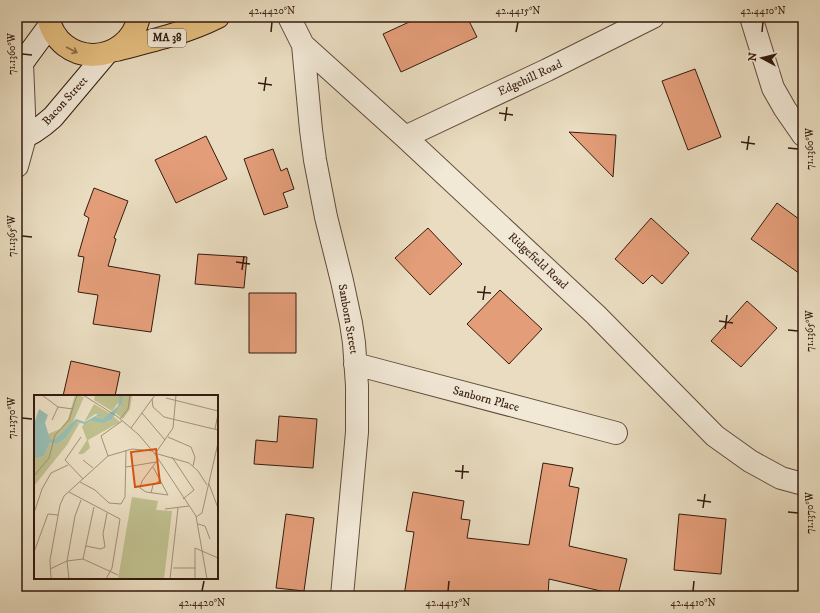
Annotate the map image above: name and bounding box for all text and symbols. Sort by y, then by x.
text: 42.4420°N [249,5,295,17]
text: 42.4415°N [496,5,540,17]
text: 42.4410°N [740,5,786,17]
road number: MA 38 [148,29,186,47]
text: 71.1360°W [6,32,18,75]
north arrow [742,38,782,78]
one-way arrow [66,47,78,54]
text: N [746,52,761,62]
street label: Edgehill Road [495,57,565,99]
street label: Bacon Street [39,73,91,129]
text: 71.1360°W [804,127,816,170]
text: 71.1365°W [6,215,18,257]
street label: Ridgefield Road [505,229,571,293]
street label: Sanborn Street [334,283,362,355]
text: 71.1365°W [804,310,816,352]
street label: Sanborn Place [451,383,521,415]
inset map [34,395,218,579]
text: 71.1370°W [6,396,18,439]
text: 71.1370°W [804,491,816,534]
text: 42.4420°N [179,597,225,609]
text: 42.4415°N [426,597,470,609]
text: 42.4410°N [670,597,716,609]

